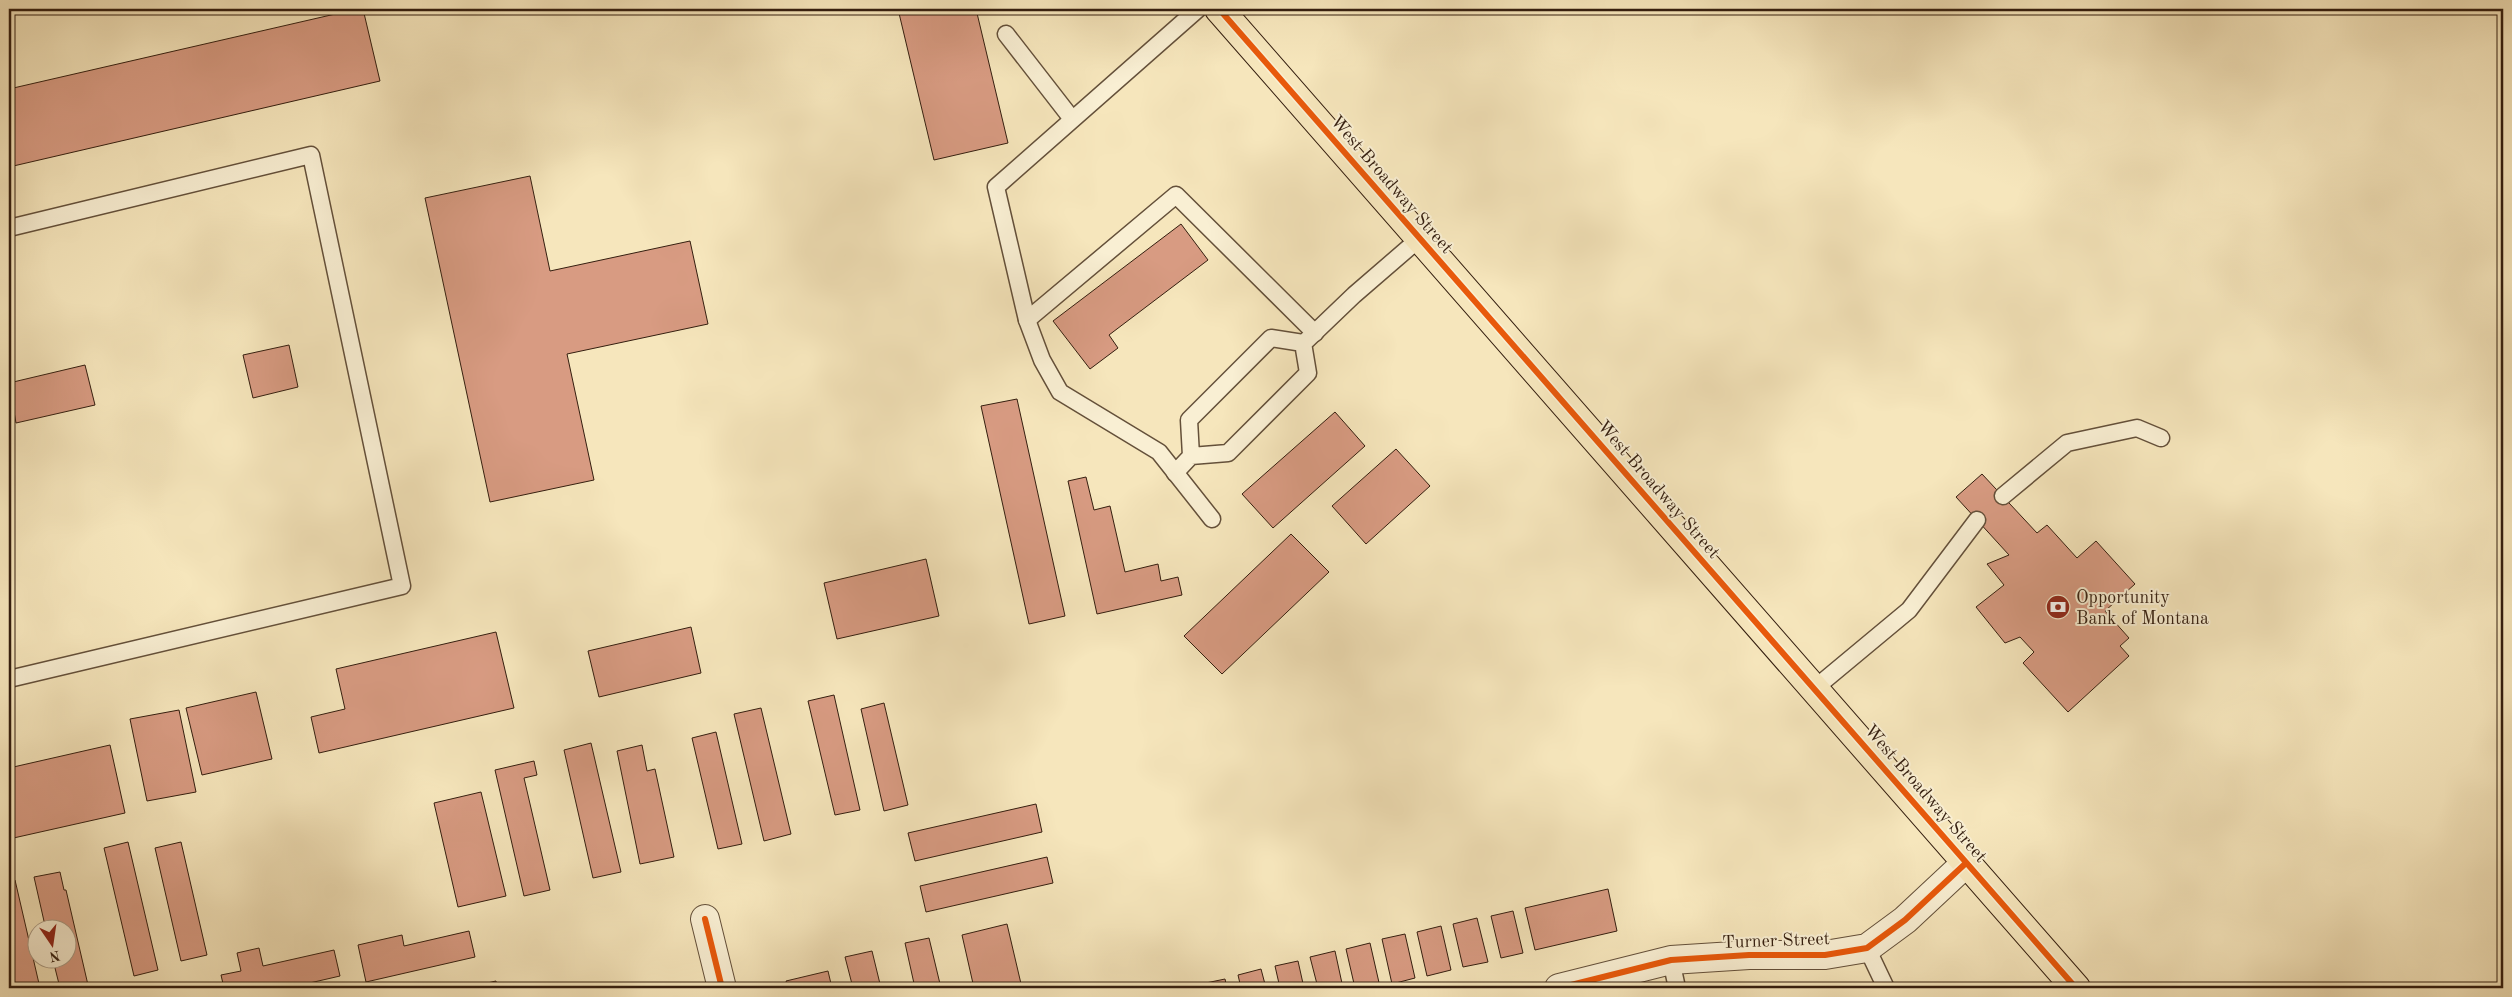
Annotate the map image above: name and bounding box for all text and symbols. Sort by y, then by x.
street label: West Broadway Street [1327,112,1456,257]
street label: West Broadway Street [1594,417,1723,562]
place label: Opportunity Bank of Montana [2076,589,2209,628]
bank icon: Opportunity Bank of Montana [2045,594,2071,620]
street label: West Broadway Street [1861,721,1990,866]
north arrow [28,920,78,970]
street label: Turner Street [1722,930,1830,952]
text: N [48,948,61,964]

